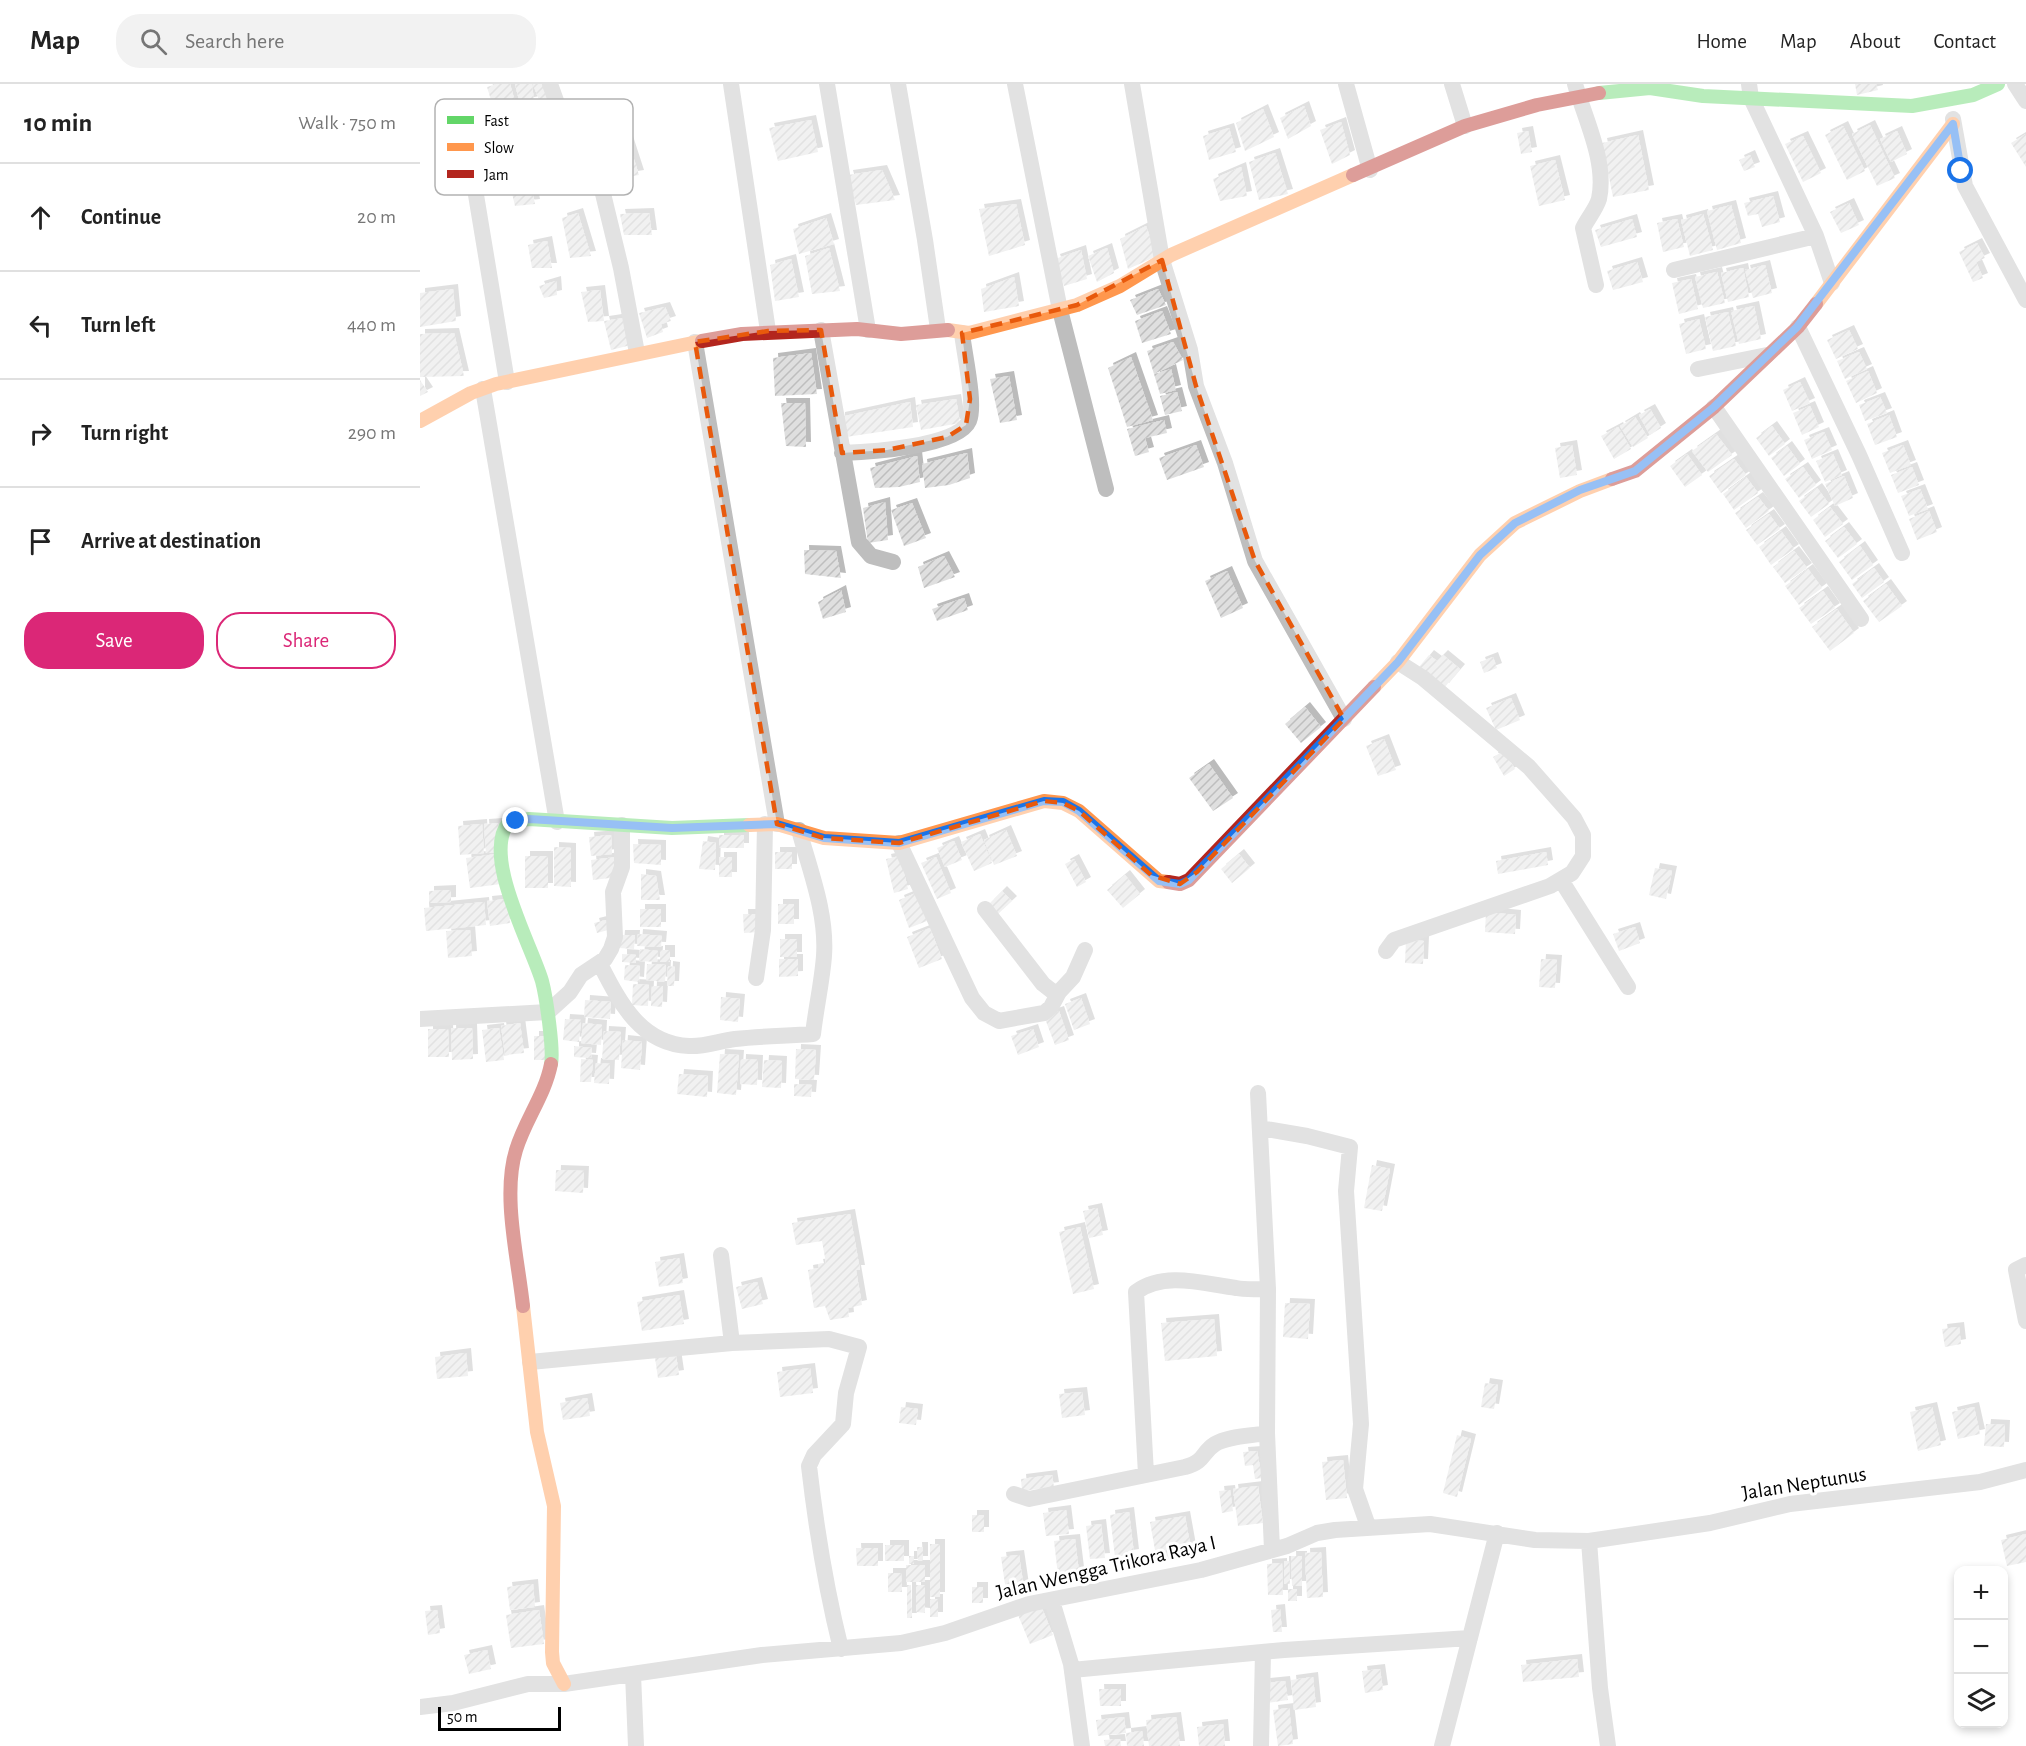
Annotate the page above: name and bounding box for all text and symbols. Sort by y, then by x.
search box [116,14,536,68]
icon: search [137,25,170,58]
text: Map [30,27,80,55]
text: Search here [185,30,284,52]
text: Home [1696,31,1747,52]
text: Map [1780,31,1817,52]
text: About [1850,31,1900,52]
text: Contact [1933,31,1996,52]
legend [435,99,633,195]
text: 10 min [24,110,92,136]
text: Walk · 750 m [298,113,396,133]
text: Fast [484,113,509,129]
text: Slow [484,140,514,156]
route start [1947,157,1973,183]
text: Jam [484,167,509,183]
icon: ahead [24,201,57,234]
text: Continue [81,206,161,228]
text: 20 m [357,207,396,227]
icon: left [24,309,57,342]
text: Turn left [81,314,155,336]
text: 440 m [347,315,396,335]
icon: right [24,417,57,450]
text: Turn right [81,422,168,444]
text: 290 m [348,423,396,443]
icon: arrive [24,525,57,558]
text: Arrive at destination [81,530,261,552]
button: Save [24,612,204,669]
button: Share [216,612,396,669]
route end [502,807,528,833]
street label: Jalan Neptunus [1740,1463,1868,1504]
street label: Jalan Wengga Trikora Raya I [994,1532,1218,1603]
map controls [1954,1566,2008,1728]
button: + [1954,1566,2008,1620]
button: − [1954,1620,2008,1674]
button: layers [1954,1674,2008,1728]
scale bar [438,1704,561,1732]
text: 50 m [447,1709,478,1725]

